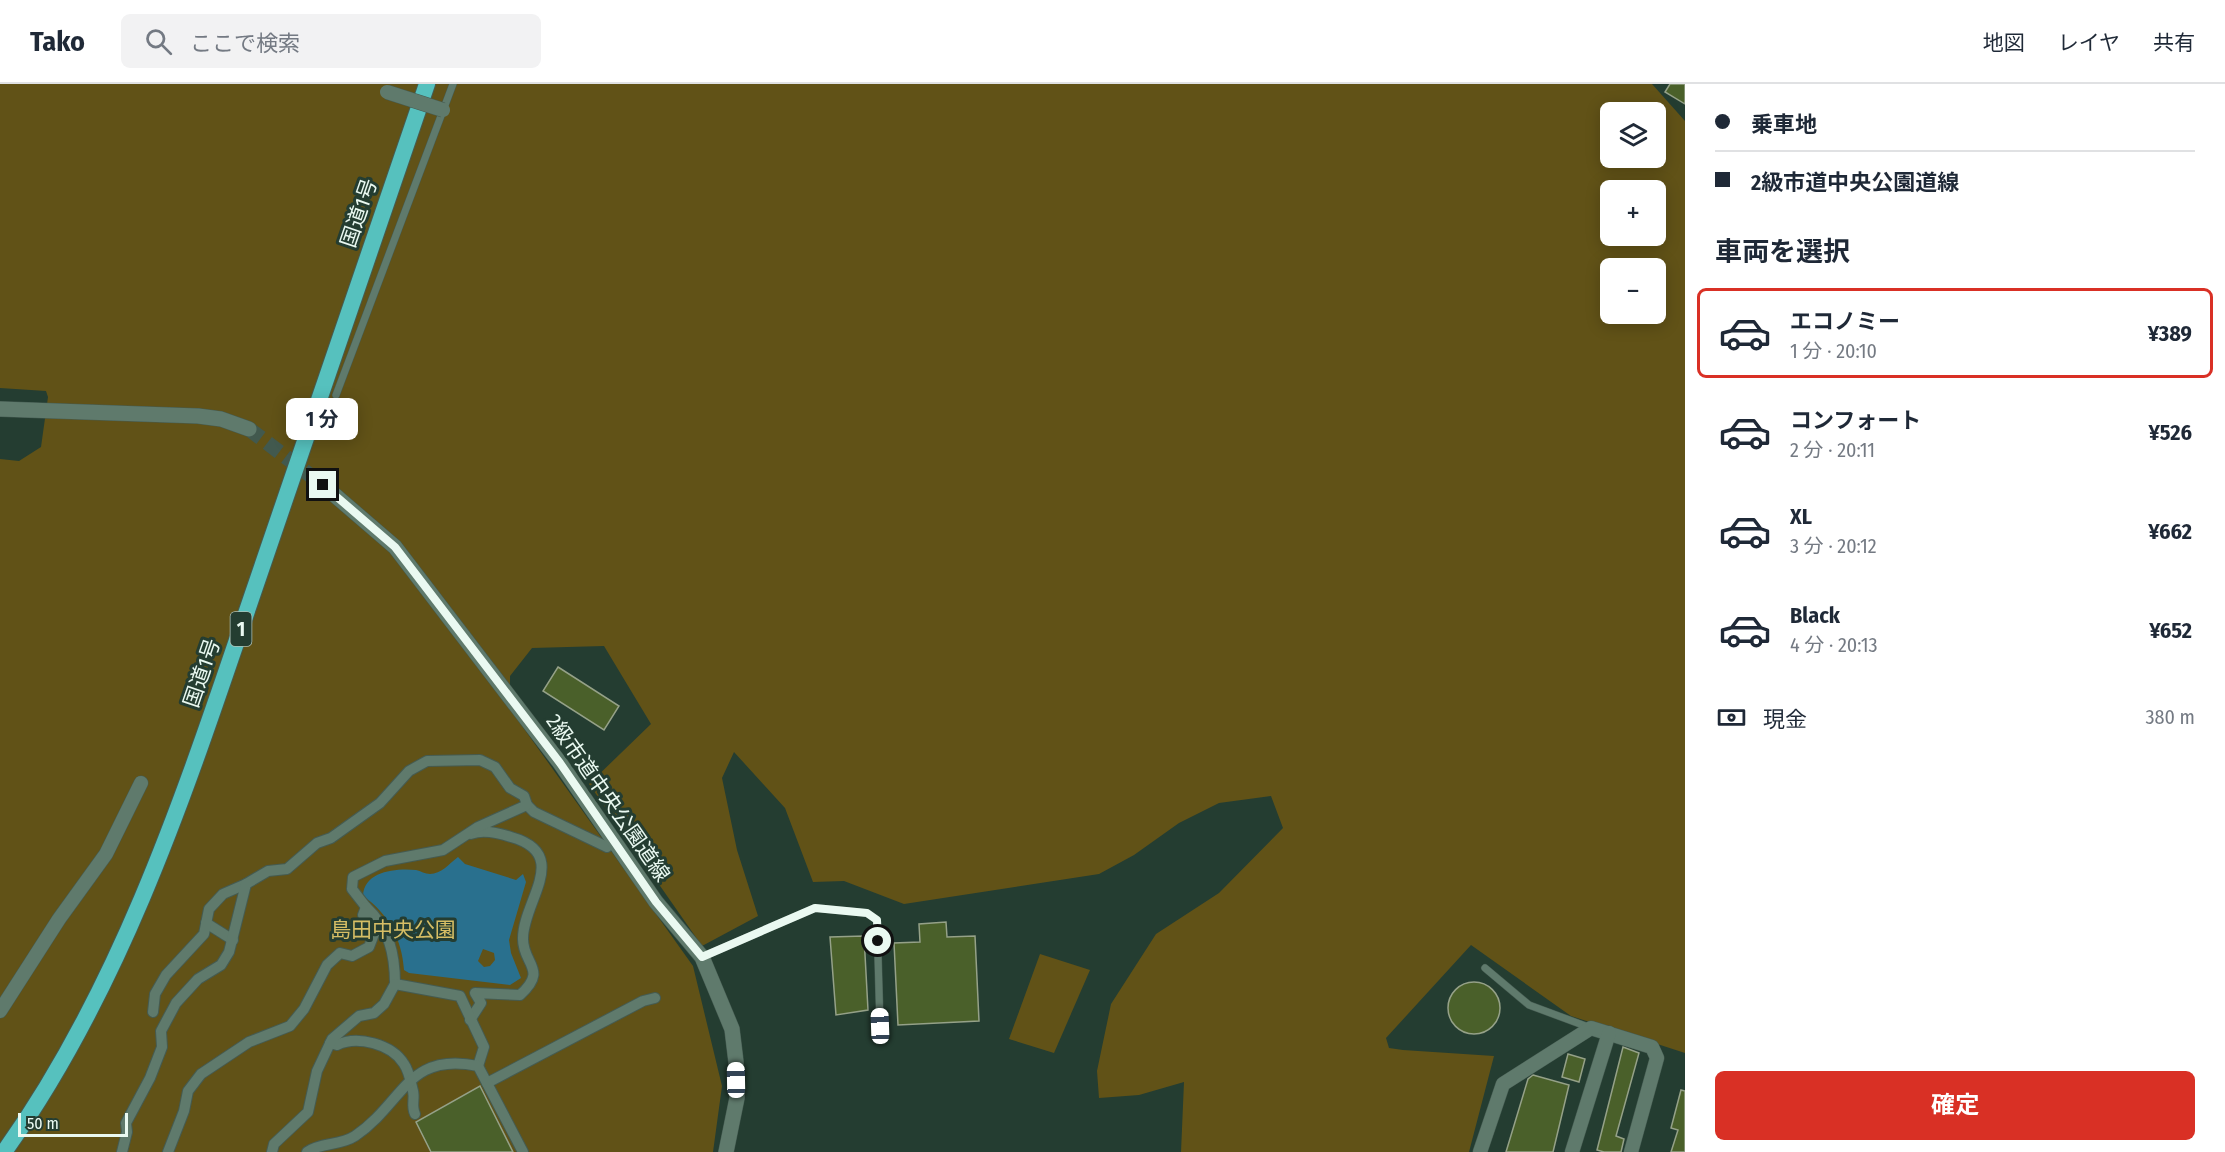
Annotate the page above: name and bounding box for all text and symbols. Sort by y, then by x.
search box [121,14,541,68]
text: Tako [30,25,85,58]
icon: search [142,25,175,58]
text: ここで検索 [190,30,300,57]
text: 地図 [1983,30,2025,56]
text: レイヤ [2058,30,2120,56]
text: 共有 [2153,30,2195,56]
map controls [1600,102,1666,324]
button: layers [1600,102,1666,168]
text: 乗車地 [1751,111,1817,138]
text: 2級市道中央公園道線 [1751,169,1959,196]
street label: 国道1号 [335,175,383,251]
button: + [1600,180,1666,246]
text: 車両を選択 [1715,236,1850,268]
button: − [1600,258,1666,324]
icon: car [1718,306,1772,360]
text: エコノミー [1790,308,1900,335]
text: ¥389 [2148,320,2192,347]
text: 1 分 · 20:10 [1790,339,1877,363]
callout: 1 分 [287,398,359,440]
icon: car [1718,405,1772,459]
text: 1 分 [306,407,338,431]
text: コンフォート [1790,407,1921,434]
text: ¥526 [2149,419,2192,446]
text: 2 分 · 20:11 [1790,438,1875,462]
route end [309,471,336,498]
text: XL [1790,503,1812,530]
icon: car [1718,504,1772,558]
text: ¥662 [2148,518,2192,545]
text: 3 分 · 20:12 [1790,534,1877,558]
text: Black [1790,602,1840,629]
icon: car [1718,603,1772,657]
road number: 1 [230,612,252,646]
text: ¥652 [2149,617,2192,644]
text: 4 分 · 20:13 [1790,633,1878,657]
street label: 国道1号 [178,635,226,711]
icon: cash [1715,701,1748,734]
text: 380 m [2145,705,2195,729]
text: 現金 [1763,706,1807,733]
street label: 2級市道中央公園道線 [540,709,676,887]
park label: 島田中央公園 [330,917,456,943]
route start [864,927,891,954]
car [870,1008,890,1044]
car [727,1062,745,1098]
button: 確定 [1715,1071,2195,1140]
scale bar [18,1110,128,1138]
text: 50 m [27,1114,59,1133]

